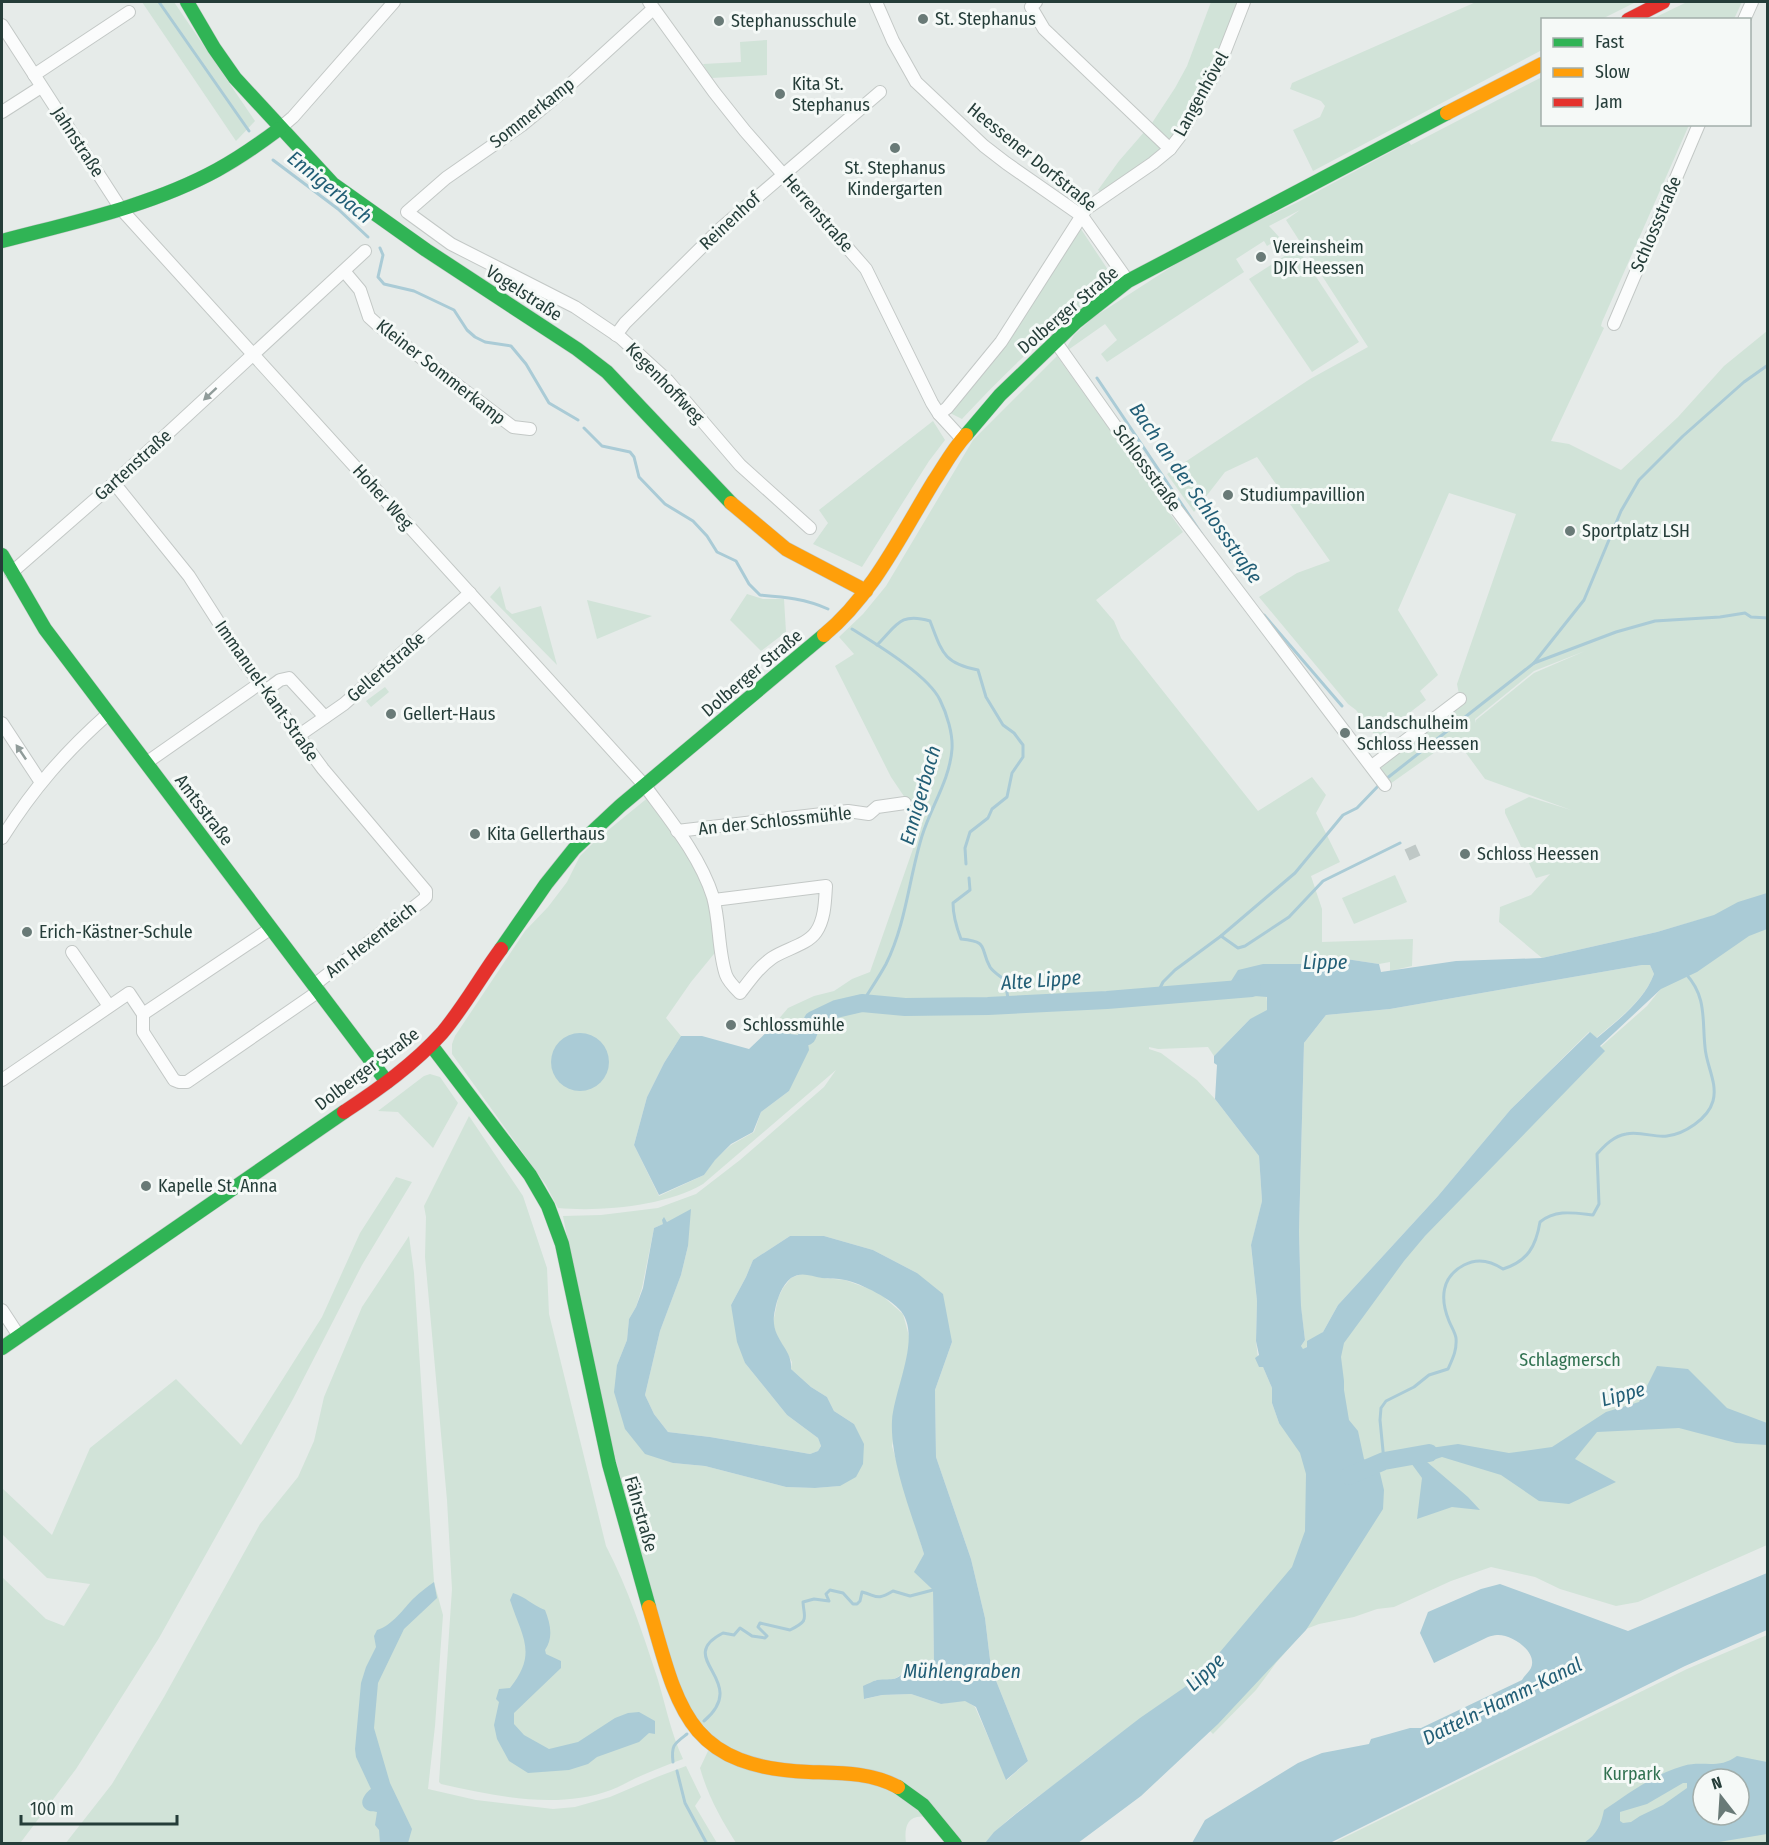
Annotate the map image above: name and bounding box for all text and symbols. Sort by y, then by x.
place label: St. Stephanus [935,8,1036,30]
place label: Stephanusschule [731,10,857,32]
marker: St. Stephanus [916,12,930,26]
marker: Stephanusschule [712,14,726,28]
legend [1541,18,1751,126]
text: Fast [1595,31,1624,53]
street label: Langenhövel [1169,48,1233,140]
text: Slow [1595,61,1630,83]
street label: Sommerkamp [485,73,579,153]
place label: Kita St. Stephanus [792,73,870,116]
marker: Kita St. Stephanus [773,87,787,101]
text: Jam [1595,91,1623,113]
street label: Heessener Dorfstraße [963,98,1101,216]
street label: Jahnstraße [47,103,109,181]
marker: St. Stephanus Kindergarten [888,141,902,155]
water label: Ennigerbach [283,146,377,228]
place label: St. Stephanus Kindergarten [845,157,946,200]
street label: Herrenstraße [778,169,858,257]
street label: Schlossstraße [1626,173,1686,275]
street label: Reinenhof [695,186,766,255]
place label: Vereinsheim DJK Heessen [1273,236,1364,279]
marker: Vereinsheim DJK Heessen [1254,250,1268,264]
street label: Vogelstraße [482,260,566,326]
street label: Dolberger Straße [1013,261,1123,358]
street label: Kleiner Sommerkamp [372,315,510,429]
street label: Kegenhoffweg [621,338,709,428]
one-way arrow [203,387,218,400]
water label: Bach an der Schlossstraße [1125,398,1268,588]
street label: Schlossstraße [1108,420,1186,516]
street label: Gartenstraße [90,425,176,505]
street label: Hoher Weg [348,460,418,534]
place label: Studiumpavillion [1240,484,1365,506]
marker: Studiumpavillion [1221,488,1235,502]
place label: Sportplatz LSH [1582,520,1690,542]
marker: Sportplatz LSH [1563,524,1577,538]
street label: Immanuel-Kant-Straße [210,616,324,766]
street label: Dolberger Straße [697,624,807,721]
street label: Gellertstraße [342,627,430,707]
place label: Gellert-Haus [403,703,496,725]
marker: Gellert-Haus [384,707,398,721]
place label: Landschulheim Schloss Heessen [1357,712,1479,755]
marker: Landschulheim Schloss Heessen [1338,726,1352,740]
water label: Ennigerbach [894,743,946,847]
one-way arrow [16,744,27,760]
street label: Amtsstraße [170,770,238,850]
street label: An der Schlossmühle [697,802,853,840]
place label: Kita Gellerthaus [487,823,605,845]
marker: Kita Gellerthaus [468,827,482,841]
place label: Schloss Heessen [1477,843,1599,865]
marker: Schloss Heessen [1458,847,1472,861]
street label: Am Hexenteich [321,898,421,982]
place label: Erich-Kästner-Schule [39,921,193,943]
marker: Erich-Kästner-Schule [20,925,34,939]
water label: Lippe [1303,950,1348,974]
water label: Alte Lippe [999,965,1082,995]
place label: Schlossmühle [743,1014,845,1036]
marker: Schlossmühle [724,1018,738,1032]
street label: Dolberger Straße [311,1023,423,1115]
place label: Kapelle St. Anna [158,1175,278,1197]
marker: Kapelle St. Anna [139,1179,153,1193]
park label: Schlagmersch [1519,1349,1621,1371]
water label: Lippe [1598,1377,1648,1411]
street label: Fährstraße [620,1474,662,1555]
water label: Lippe [1181,1648,1230,1696]
water label: Datteln-Hamm-Kanal [1418,1652,1586,1750]
water label: Mühlengraben [903,1659,1021,1683]
park label: Kurpark [1603,1763,1662,1785]
north arrow [1691,1767,1751,1827]
text: N [1709,1773,1724,1794]
scale bar [21,1788,177,1826]
text: 100 m [30,1798,74,1820]

